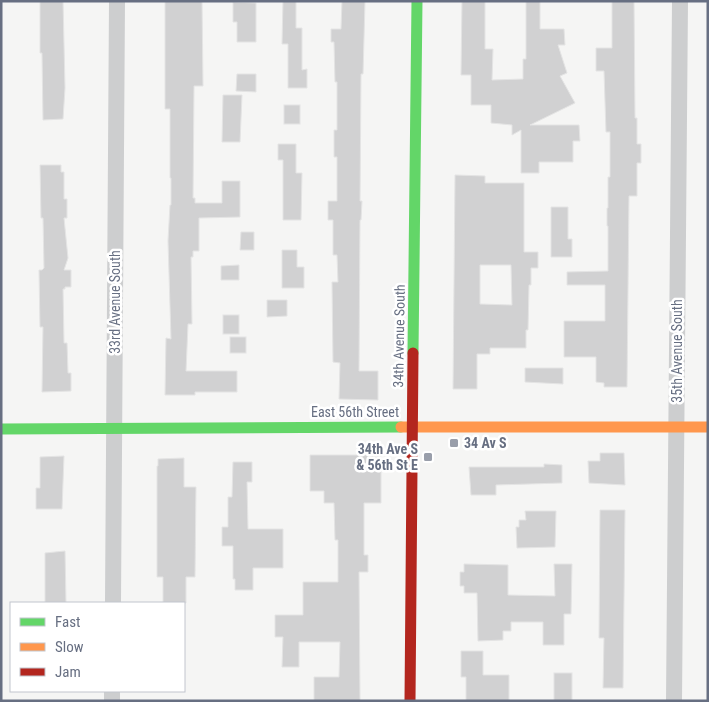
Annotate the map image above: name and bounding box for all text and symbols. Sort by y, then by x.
street label: 33rd Avenue South [107,250,123,354]
street label: 34th Avenue South [390,284,408,388]
street label: 35th Avenue South [669,299,685,403]
street label: East 56th Street [311,404,399,420]
place label: 34 Av S [464,435,507,451]
marker: 34 Av S [448,437,460,449]
place label: 34th Ave S & 56th St E [356,441,418,473]
marker: 34th Ave S & 56th St E [422,451,434,463]
legend [10,602,185,692]
text: Fast [55,613,80,631]
text: Slow [55,638,84,656]
text: Jam [55,663,81,681]

